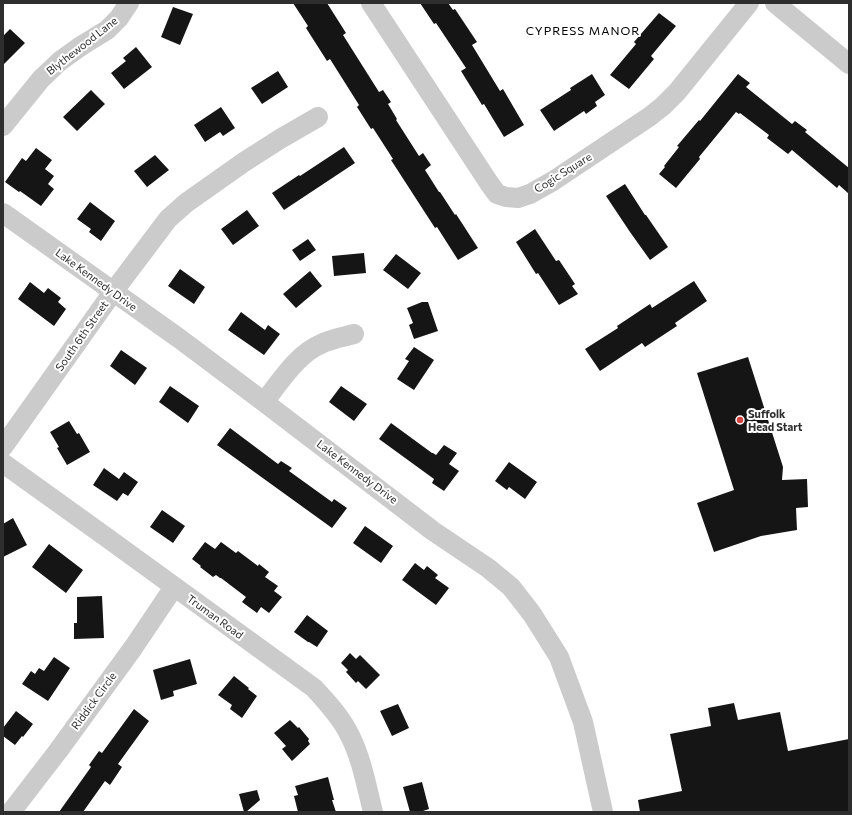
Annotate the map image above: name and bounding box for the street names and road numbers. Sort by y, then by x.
street label: Blythewood Lane [44,14,120,78]
street label: Cogic Square [532,150,594,196]
street label: Lake Kennedy Drive [53,246,139,314]
street label: South 6th Street [53,298,111,374]
street label: Lake Kennedy Drive [314,437,400,507]
street label: Truman Road [184,592,246,642]
street label: Riddick Circle [69,670,119,732]

